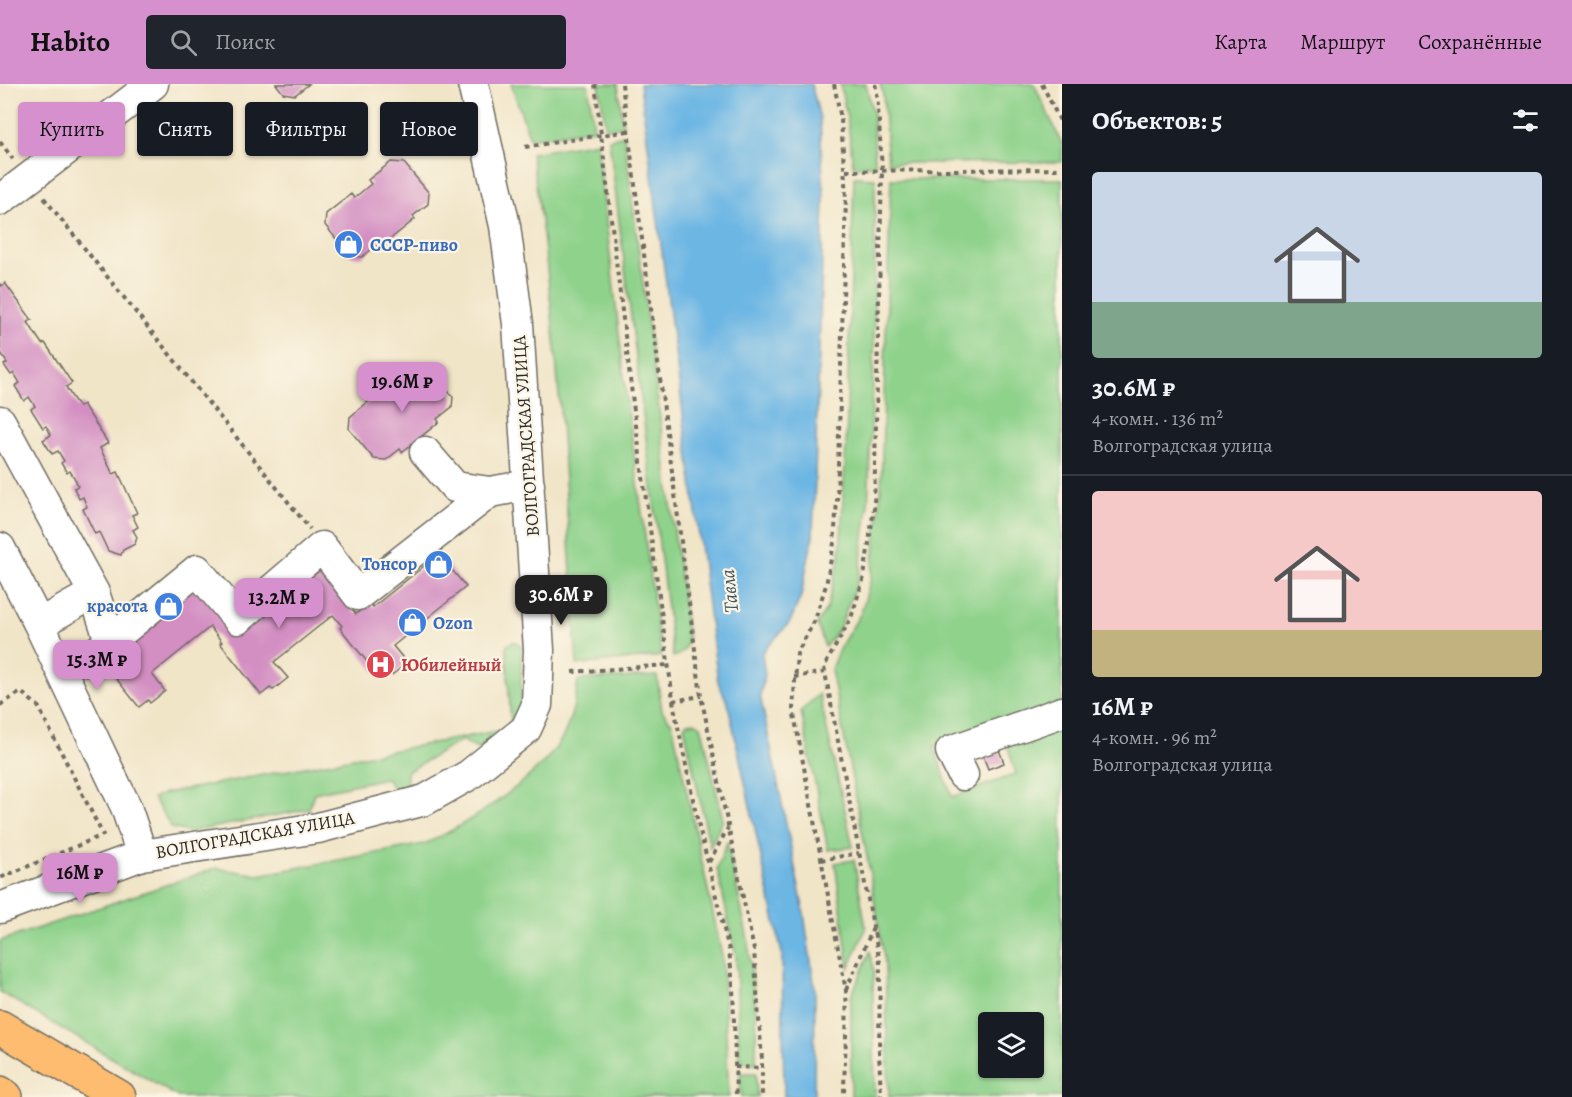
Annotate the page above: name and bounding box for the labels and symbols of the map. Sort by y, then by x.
shop icon: СССР-пиво [333,229,365,261]
place label: СССР-пиво [370,233,458,257]
street label: ВОЛГОГРАДСКАЯ УЛИЦА [507,334,545,537]
pin: 19.6M ₽ [347,362,457,413]
shop icon: Тонсор [422,548,454,580]
place label: Тонсор [362,552,417,576]
water label: Тавла [714,568,745,614]
pin: 30.6M ₽ [506,575,616,626]
pin: 13.2M ₽ [224,578,334,629]
shop icon: красота [153,590,185,622]
place label: красота [87,594,148,618]
shop icon: Ozon [396,607,428,639]
place label: Ozon [433,611,473,635]
pin: 15.3M ₽ [42,640,152,691]
hospital icon: Юбилейный [364,649,396,681]
place label: Юбилейный [401,653,502,677]
street label: ВОЛГОГРАДСКАЯ УЛИЦА [154,806,357,864]
pin: 16M ₽ [38,853,122,904]

